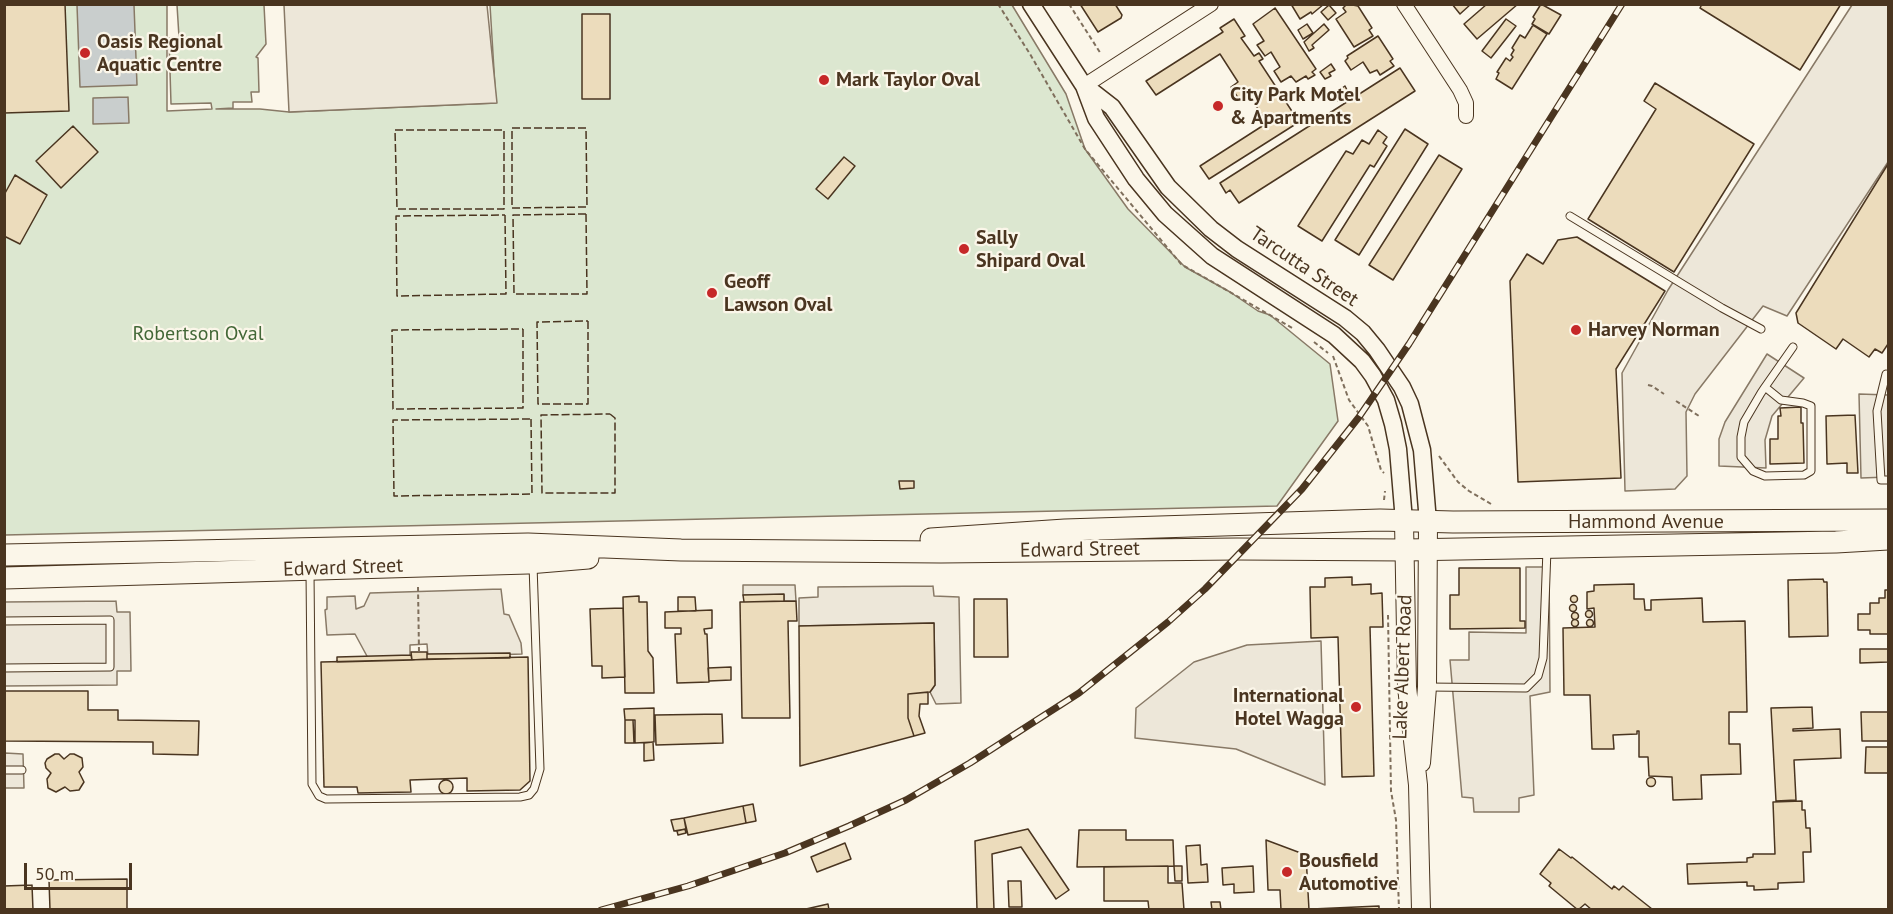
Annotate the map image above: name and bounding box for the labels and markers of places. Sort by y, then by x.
place label: Oasis Regional Aquatic Centre [97,30,222,77]
marker: Oasis Regional Aquatic Centre [78,46,92,60]
place label: Mark Taylor Oval [836,68,980,92]
marker: Mark Taylor Oval [817,73,831,87]
place label: City Park Motel & Apartments [1230,83,1360,130]
marker: City Park Motel & Apartments [1211,99,1225,113]
place label: Sally Shipard Oval [976,226,1085,273]
marker: Sally Shipard Oval [957,242,971,256]
place label: Geoff Lawson Oval [724,270,832,317]
marker: Geoff Lawson Oval [705,286,719,300]
place label: Harvey Norman [1588,318,1720,342]
marker: Harvey Norman [1569,323,1583,337]
place label: International Hotel Wagga [1233,684,1344,731]
marker: International Hotel Wagga [1349,700,1363,714]
place label: Bousfield Automotive [1299,849,1398,896]
marker: Bousfield Automotive [1280,865,1294,879]

